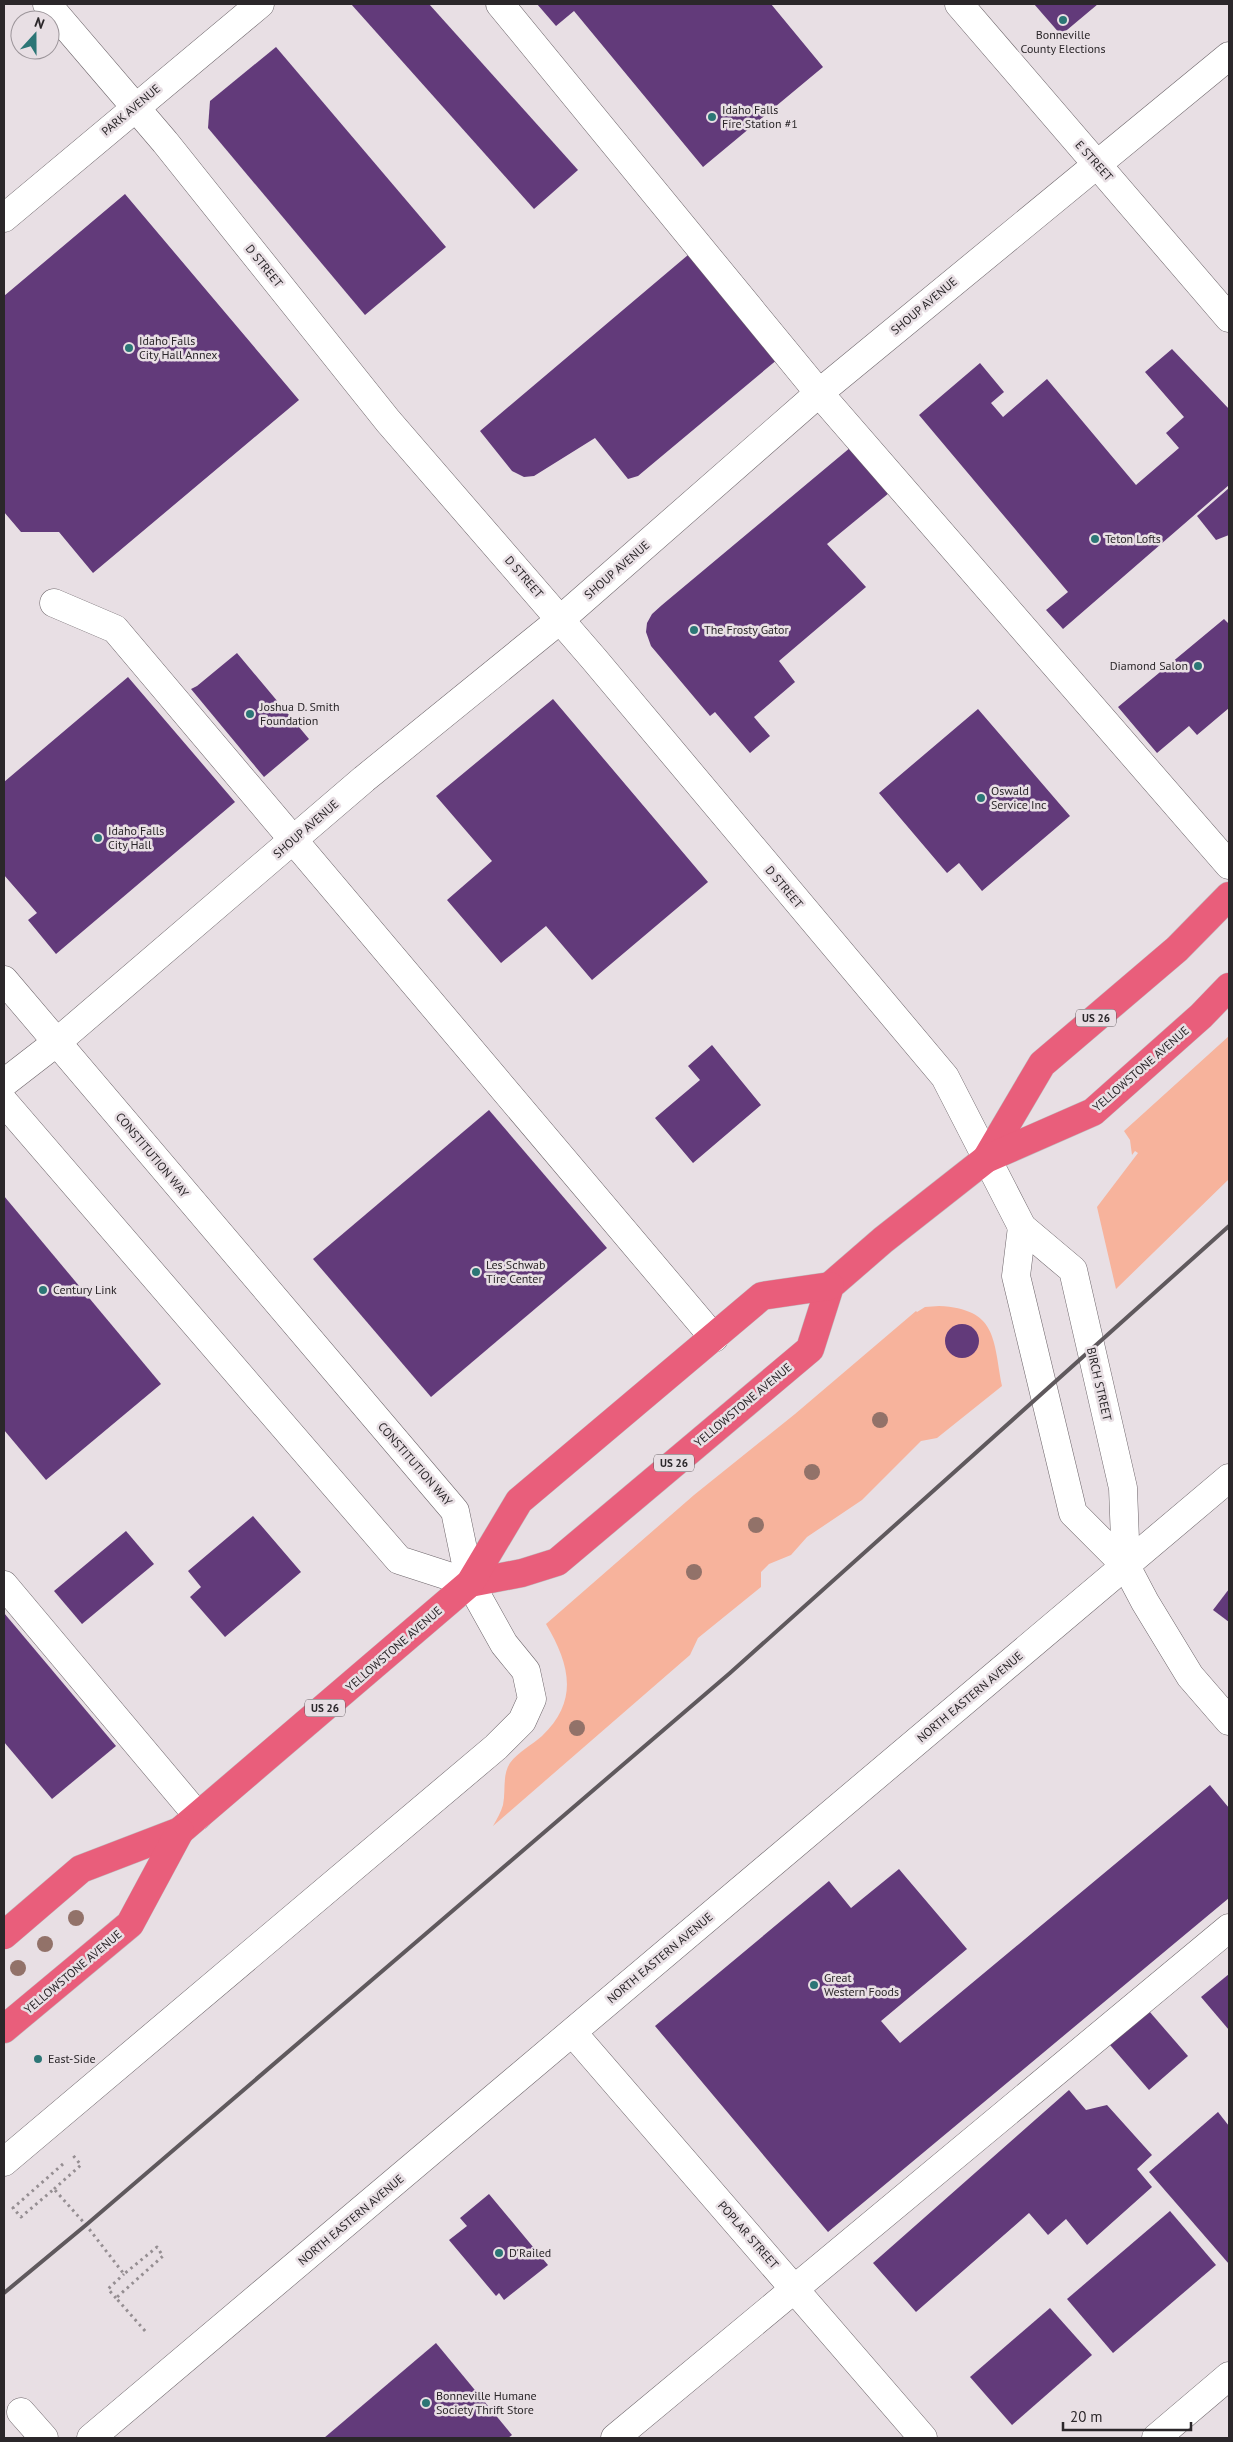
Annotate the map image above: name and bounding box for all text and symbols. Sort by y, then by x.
north arrow [10,10,60,60]
text: N [32,13,47,33]
marker: Bonneville County Elections [1057,14,1069,26]
place label: Bonneville County Elections [1021,27,1105,56]
street label: PARK AVENUE [98,81,163,138]
place label: Idaho Falls Fire Station #1 [722,102,798,131]
marker: Idaho Falls Fire Station #1 [706,111,718,123]
street label: E STREET [1072,137,1117,184]
street label: D STREET [243,241,286,290]
street label: SHOUP AVENUE [888,274,960,338]
place label: Idaho Falls City Hall Annex [139,333,218,362]
marker: Idaho Falls City Hall Annex [123,342,135,354]
place label: Teton Lofts [1105,531,1161,546]
marker: Teton Lofts [1089,533,1101,545]
street label: SHOUP AVENUE [581,537,652,602]
street label: D STREET [502,553,547,601]
place label: The Frosty Gator [704,622,788,637]
marker: The Frosty Gator [688,624,700,636]
place label: Diamond Salon [1110,658,1188,673]
marker: Diamond Salon [1192,660,1204,672]
place label: Joshua D. Smith Foundation [259,699,339,728]
marker: Joshua D. Smith Foundation [244,708,256,720]
place label: Oswald Service Inc [991,783,1047,812]
marker: Oswald Service Inc [975,792,987,804]
street label: SHOUP AVENUE [270,796,341,861]
place label: Idaho Falls City Hall [108,823,164,852]
marker: Idaho Falls City Hall [92,832,104,844]
street label: D STREET [762,862,807,911]
road number: US 26 [1076,1010,1116,1026]
street label: YELLOWSTONE AVENUE [1089,1023,1192,1115]
street label: CONSTITUTION WAY [113,1109,192,1200]
place label: Les Schwab Tire Center [486,1257,545,1286]
marker: Les Schwab Tire Center [470,1266,482,1278]
place label: Century Link [53,1282,117,1297]
marker: Century Link [37,1284,49,1296]
street label: BIRCH STREET [1084,1346,1115,1422]
street label: YELLOWSTONE AVENUE [691,1359,794,1450]
street label: CONSTITUTION WAY [375,1419,456,1509]
road number: US 26 [654,1455,694,1472]
street label: YELLOWSTONE AVENUE [342,1603,445,1695]
street label: NORTH EASTERN AVENUE [914,1648,1026,1745]
road number: US 26 [305,1700,345,1716]
street label: NORTH EASTERN AVENUE [604,1909,716,2006]
street label: YELLOWSTONE AVENUE [21,1926,124,2017]
place label: Great Western Foods [824,1970,899,1999]
marker: Great Western Foods [808,1979,820,1991]
place label: East-Side [48,2051,96,2066]
marker: East-Side [32,2053,44,2065]
street label: NORTH EASTERN AVENUE [295,2171,407,2268]
street label: POPLAR STREET [715,2198,782,2272]
place label: D'Railed [509,2245,551,2260]
marker: D'Railed [493,2247,505,2259]
place label: Bonneville Humane Society Thrift Store [436,2388,537,2417]
marker: Bonneville Humane Society Thrift Store [420,2397,432,2409]
scale bar [1063,2400,1190,2432]
text: 20 m [1070,2407,1103,2426]

